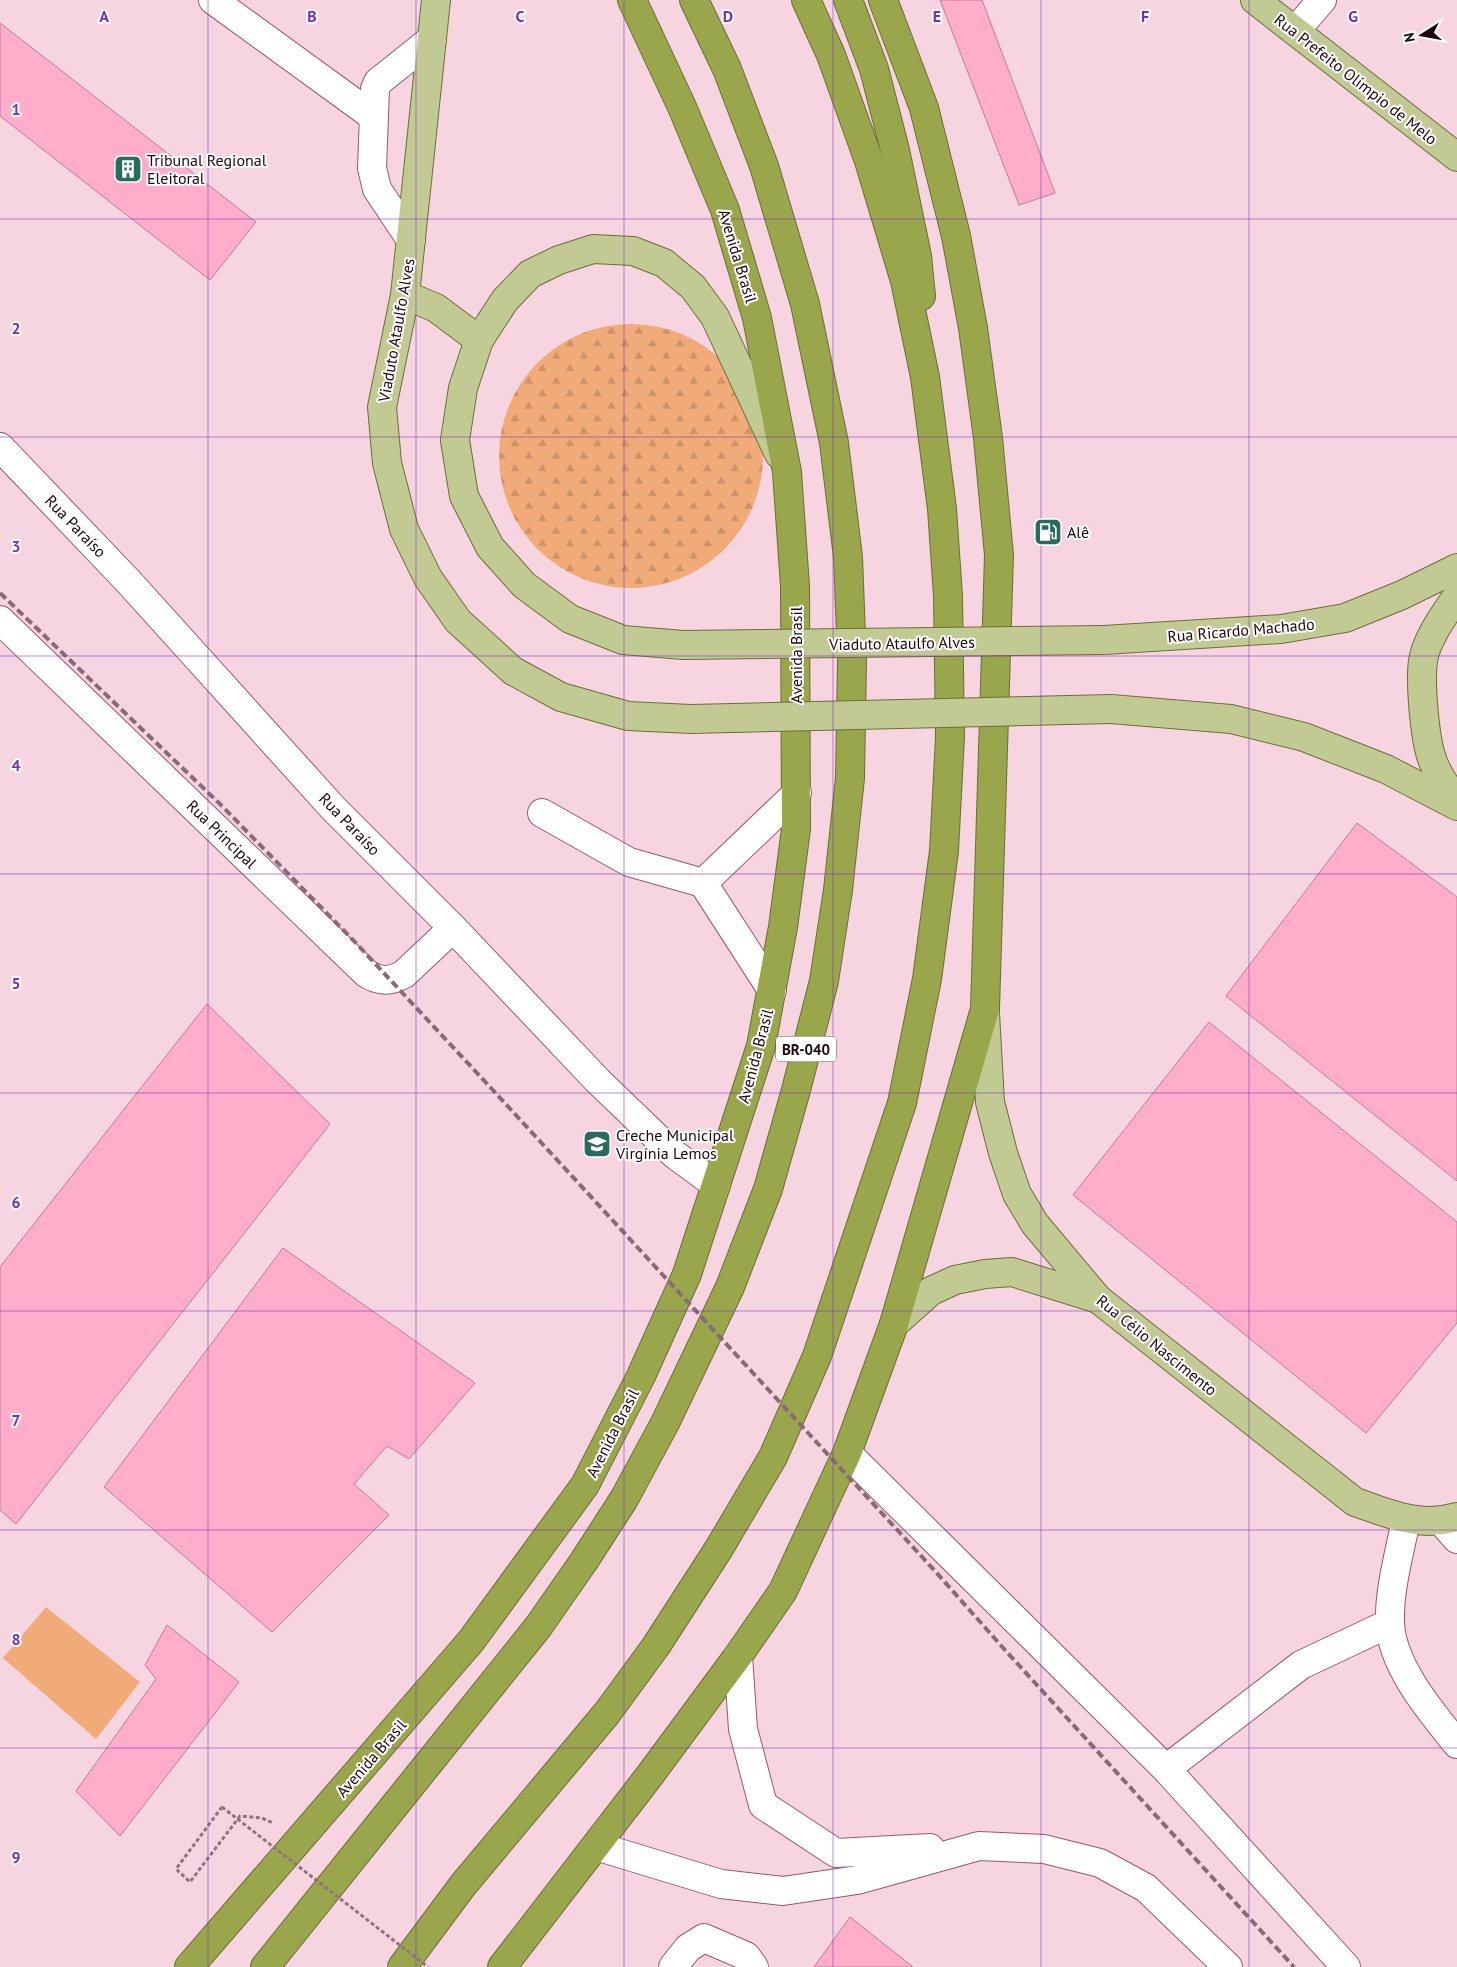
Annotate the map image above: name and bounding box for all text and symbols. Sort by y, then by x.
text: A [99,6,109,26]
text: B [307,6,317,26]
text: C [516,6,525,26]
text: D [723,6,733,26]
text: E [933,6,941,26]
text: F [1141,6,1149,26]
text: G [1348,6,1358,26]
street label: Rua Prefeito Olímpio de Melo [1271,9,1441,149]
north arrow [1397,10,1447,60]
text: N [1400,31,1419,44]
text: 1 [11,99,21,119]
place label: Tribunal Regional Eleitoral [147,150,267,188]
building icon: Tribunal Regional Eleitoral [113,154,143,184]
street label: Avenida Brasil [714,207,762,305]
street label: Viaduto Ataulfo Alves [373,256,419,404]
text: 2 [11,318,21,338]
street label: Rua Paraíso [41,490,111,562]
fuel station icon: Alê [1033,517,1063,547]
place label: Alê [1067,522,1089,542]
text: 3 [11,536,21,556]
street label: Avenida Brasil [786,606,806,703]
street label: Rua Ricardo Machado [1167,614,1315,646]
street label: Viaduto Ataulfo Alves [828,632,975,654]
text: 4 [11,755,21,775]
street label: Rua Paraíso [315,788,385,860]
street label: Rua Principal [183,796,261,873]
text: 5 [11,973,21,993]
street label: Avenida Brasil [733,1006,777,1105]
road number: BR-040 [776,1036,836,1062]
place label: Creche Municipal Virgínia Lemos [615,1125,734,1163]
school or university icon: Creche Municipal Virgínia Lemos [582,1129,612,1159]
text: 6 [11,1192,21,1212]
street label: Rua Célio Nascimento [1093,1290,1221,1400]
street label: Avenida Brasil [581,1385,643,1481]
text: 7 [11,1410,21,1430]
text: 8 [11,1629,21,1649]
street label: Avenida Brasil [332,1715,410,1801]
text: 9 [11,1847,21,1867]

